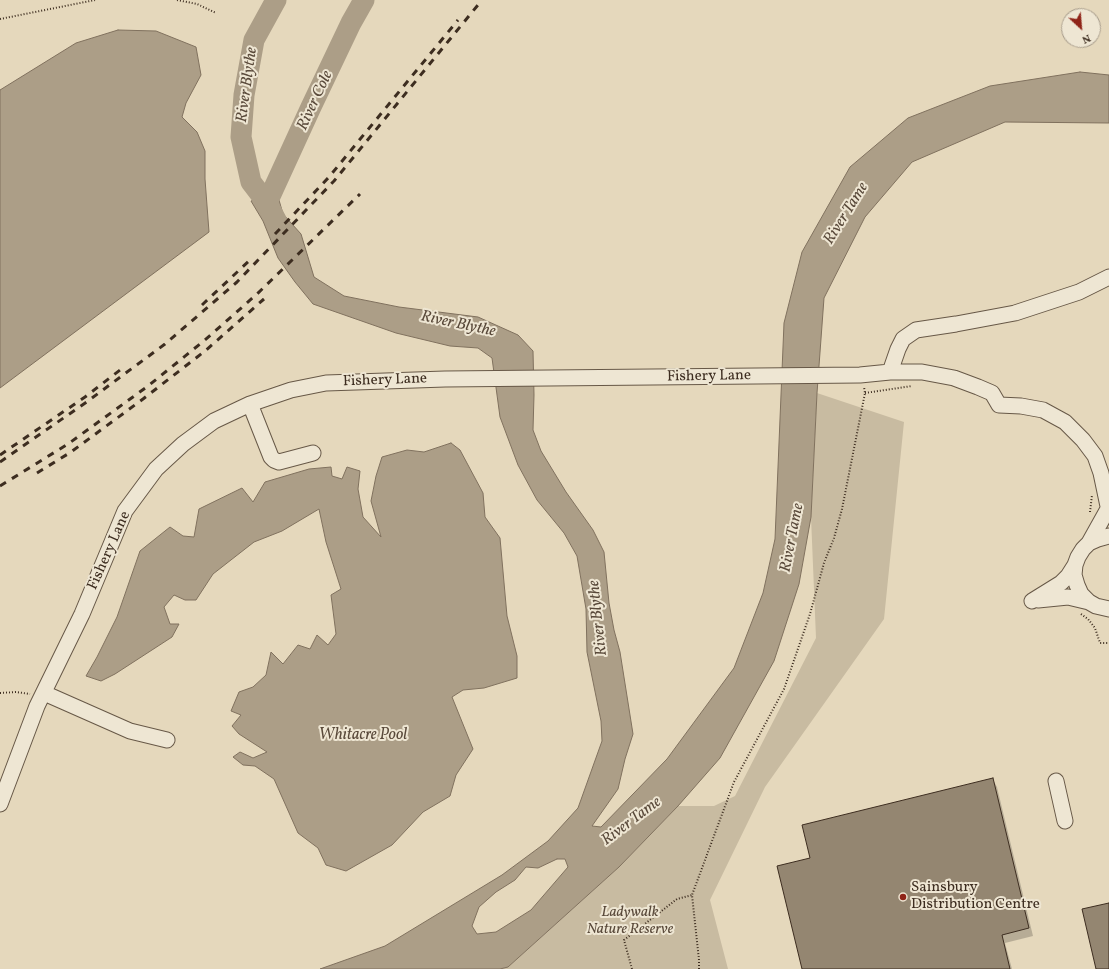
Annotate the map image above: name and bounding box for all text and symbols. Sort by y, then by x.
north arrow [1061,8,1101,48]
text: N [1079,30,1093,47]
water label: River Blythe [233,46,263,124]
water label: River Cole [294,68,338,134]
water label: River Tame [820,179,874,249]
water label: River Blythe [419,308,497,342]
street label: Fishery Lane [667,367,751,387]
street label: Fishery Lane [343,371,427,391]
water label: River Tame [777,502,809,574]
street label: Fishery Lane [85,509,135,593]
water label: River Blythe [585,579,613,657]
water label: Whitacre Pool [319,726,407,746]
water label: River Tame [598,793,666,851]
place label: Sainsbury Distribution Centre [911,879,1040,914]
marker: Sainsbury Distribution Centre [898,892,908,902]
park label: Ladywalk Nature Reserve [587,904,673,939]

